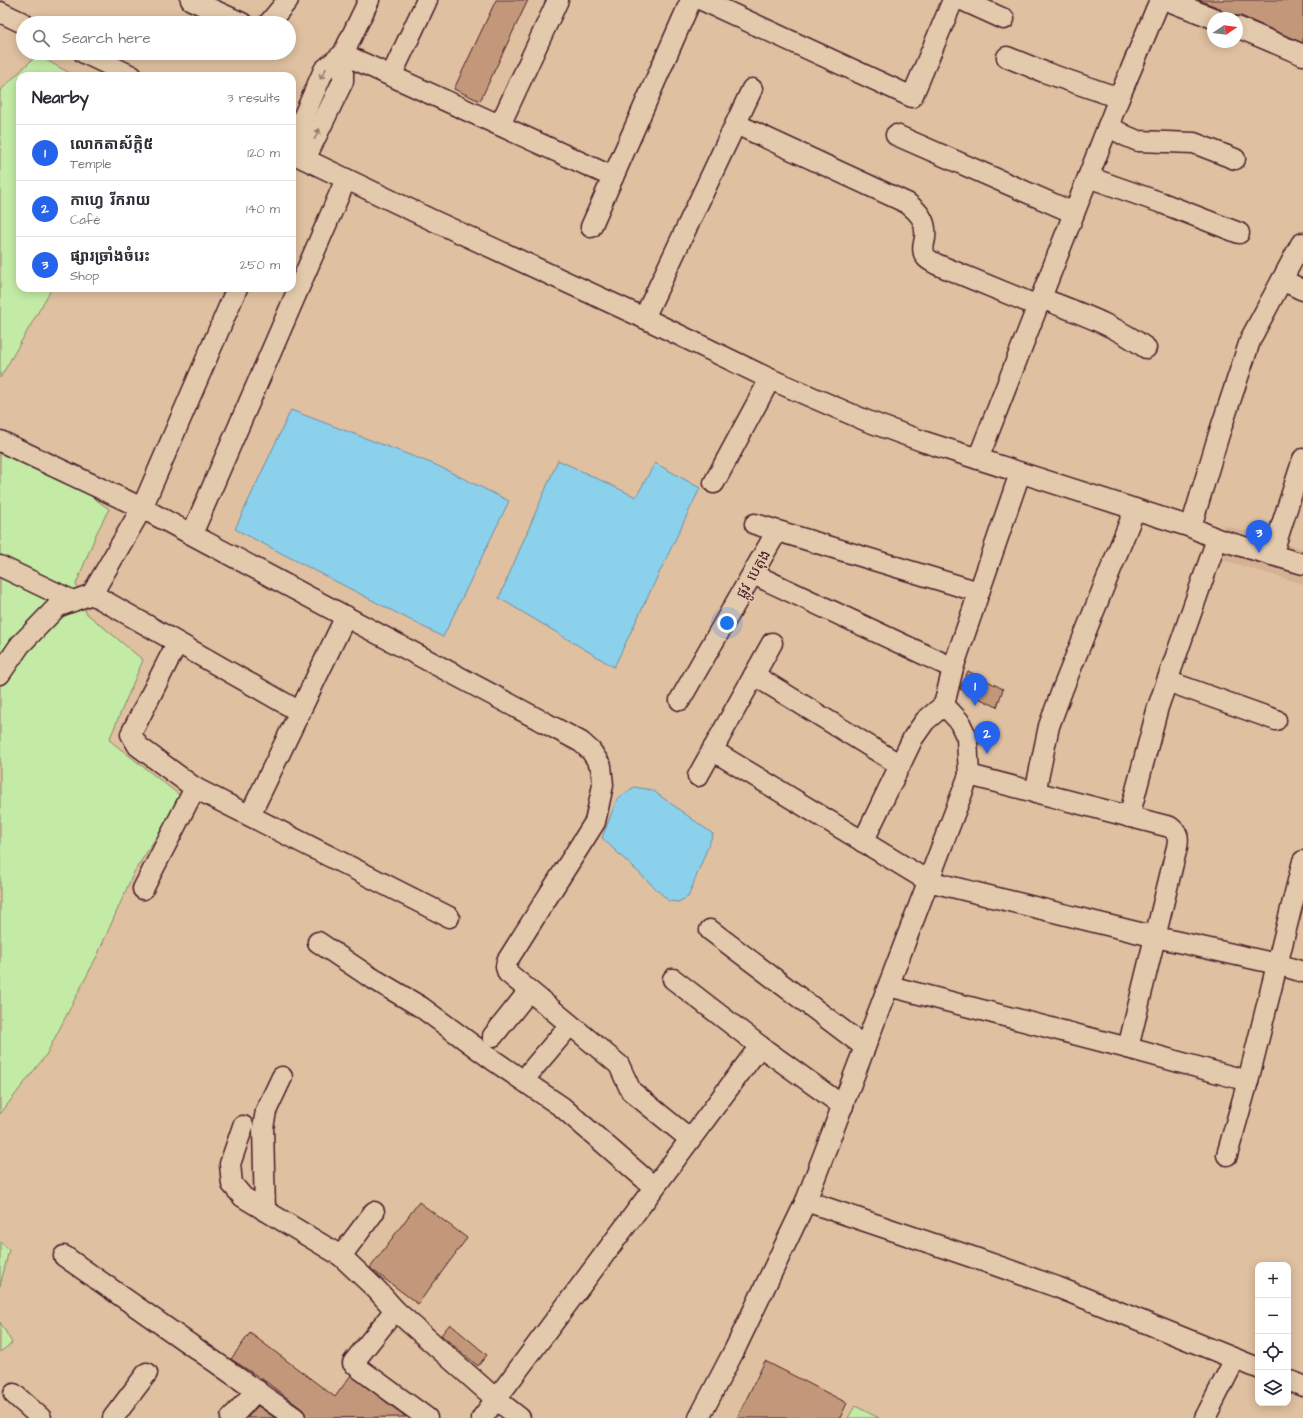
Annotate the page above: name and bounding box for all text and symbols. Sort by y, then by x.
north arrow [1207,12,1243,48]
search box [16,16,296,60]
icon: search [30,27,52,49]
text: Search here [62,28,151,49]
one-way arrow [319,68,326,80]
text: Nearby [32,86,89,110]
text: 3 results [227,89,280,107]
one-way arrow [314,129,321,141]
text: លោកតាស័ក្តិ៥ [70,134,153,155]
text: 1 [44,144,46,162]
text: 120 m [247,144,280,162]
text: Temple [70,155,112,173]
text: កាហ្វេ រីករាយ [70,190,151,211]
text: 2 [41,200,49,218]
text: 140 m [246,200,280,218]
text: Café [70,211,101,229]
text: ផ្សារច្រាំងចំរេះ [70,246,150,267]
text: 3 [42,256,48,274]
text: 250 m [240,256,280,274]
text: Shop [70,267,99,285]
pin: 3 [1246,520,1272,553]
street label: ផ្លូវ បេតុង [731,546,778,604]
your location [717,613,737,633]
pin: 1 [962,673,988,706]
pin: 2 [974,721,1000,754]
map controls [1255,1262,1291,1406]
button: + [1255,1262,1291,1298]
button: − [1255,1298,1291,1334]
button: locate [1255,1334,1291,1370]
button: layers [1255,1370,1291,1406]

